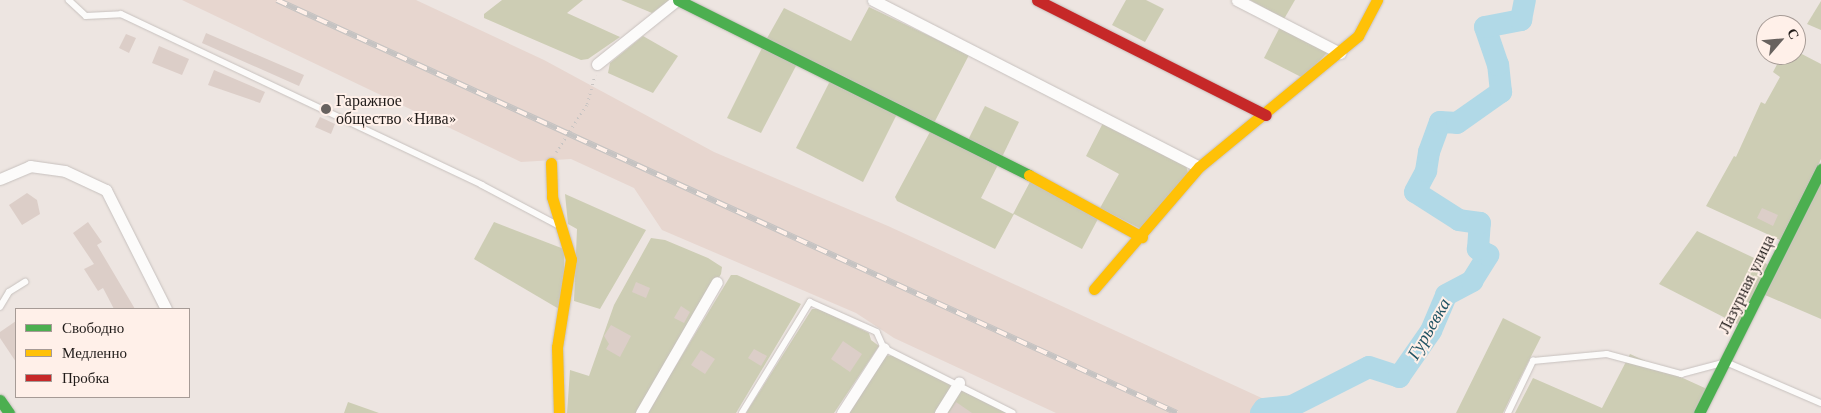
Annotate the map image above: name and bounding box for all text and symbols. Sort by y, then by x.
north arrow [1756,15,1806,65]
text: С [1783,25,1804,42]
place label: Гаражное общество «Нива» [336,90,456,128]
marker: Гаражное общество «Нива» [320,103,332,115]
street label: Лазурная улица [1714,232,1778,336]
water label: Гурьевка [1403,295,1455,363]
legend [15,308,190,398]
text: Свободно [62,318,124,337]
text: Медленно [62,343,127,362]
text: Пробка [62,368,109,387]

